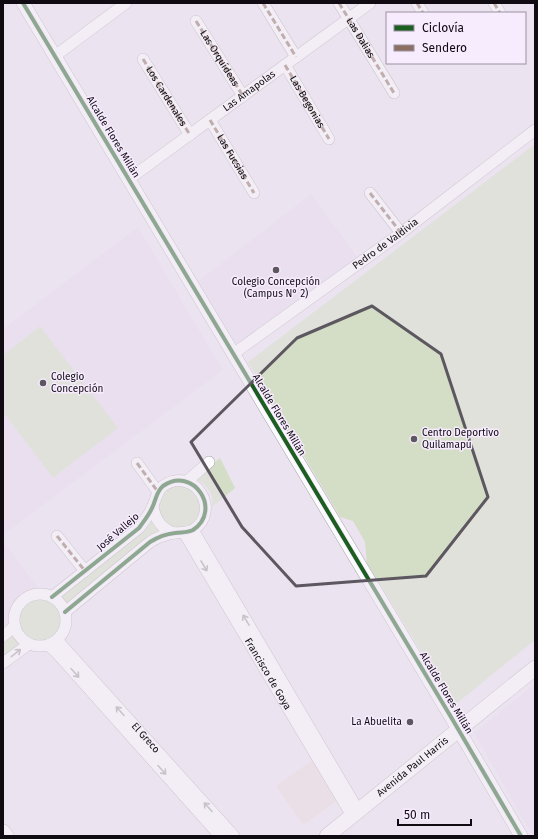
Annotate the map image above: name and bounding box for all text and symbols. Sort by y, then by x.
legend [386,12,526,64]
street label: Las Dalias [344,16,377,61]
text: Ciclovía [422,21,464,35]
street label: Las Orquídeas [197,28,242,89]
text: Sendero [422,41,467,55]
street label: Los Cardenales [143,64,189,129]
street label: Las Amapolas [221,68,278,114]
street label: Las Begonias [287,74,327,131]
street label: Alcalde Flores Millán [84,94,142,180]
street label: Las Fucsias [214,132,250,182]
street label: Pedro de Valdivia [350,216,421,272]
marker: Colegio Concepción (Campus N° 2) [271,265,281,275]
place label: Colegio Concepción (Campus N° 2) [232,276,320,300]
place label: Colegio Concepción [51,371,103,395]
street label: Alcalde Flores Millán [250,372,308,458]
marker: Colegio Concepción [38,378,48,388]
place label: Centro Deportivo Quilamapu [422,427,499,451]
marker: Centro Deportivo Quilamapu [409,434,419,444]
street label: José Vallejo [94,510,142,554]
one-way arrow [201,560,209,572]
one-way arrow [242,614,250,626]
street label: Francisco de Goya [242,636,294,712]
one-way arrow [10,649,21,658]
street label: Alcalde Flores Millán [417,650,475,736]
one-way arrow [70,668,79,678]
one-way arrow [116,705,125,716]
place label: La Abuelita [351,716,402,728]
marker: La Abuelita [405,717,415,727]
street label: El Greco [129,720,162,756]
street label: Avenida Paul Harris [374,734,451,799]
one-way arrow [157,765,166,775]
scale bar [398,801,471,827]
one-way arrow [203,802,212,812]
text: 50 m [404,808,430,822]

